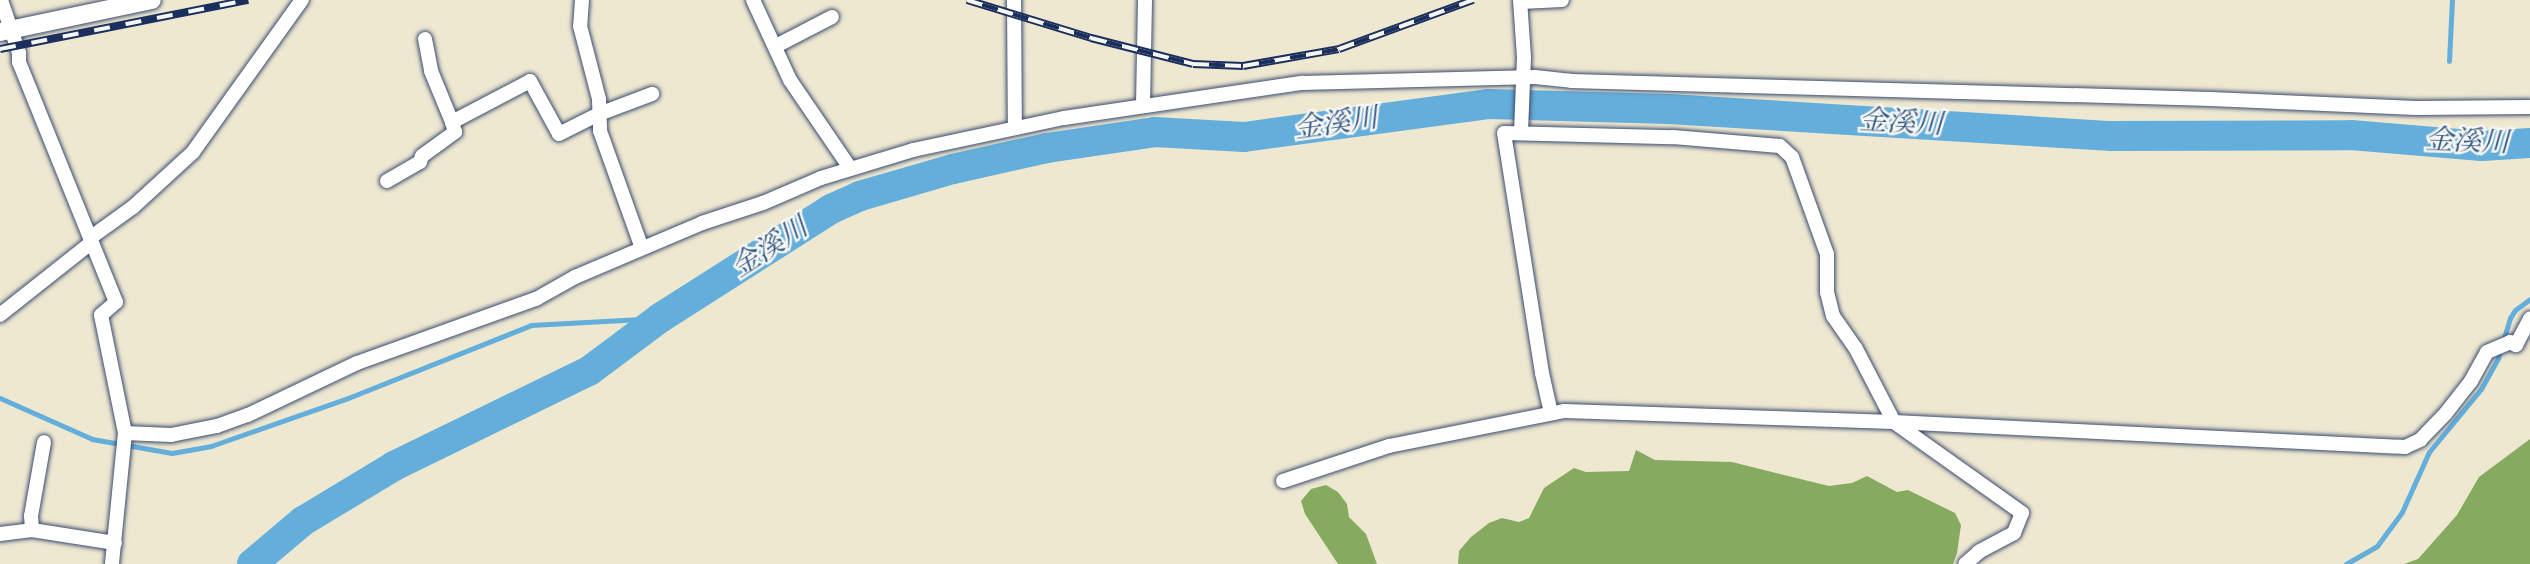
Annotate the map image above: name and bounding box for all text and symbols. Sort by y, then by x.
water label: 金溪川 [1292,102,1380,146]
water label: 金溪川 [1858,104,1944,142]
water label: 金溪川 [2424,124,2510,160]
water label: 金溪川 [726,211,814,285]

